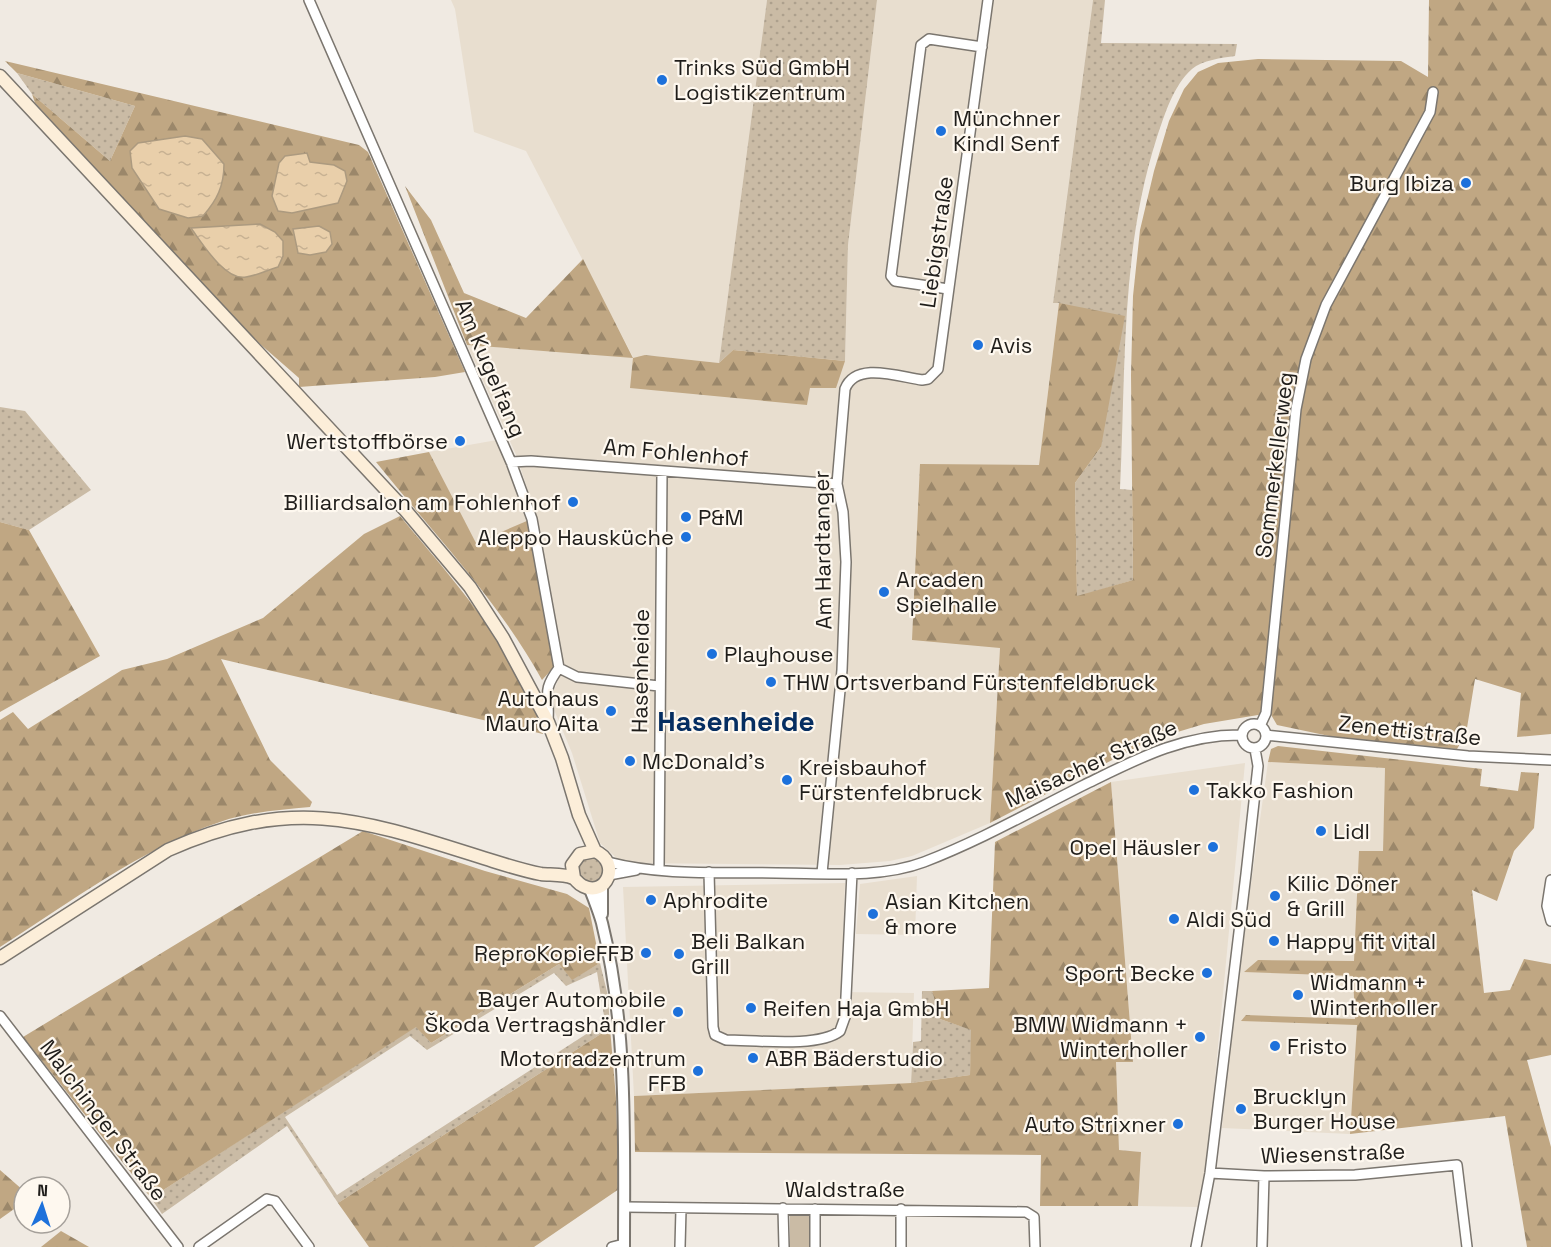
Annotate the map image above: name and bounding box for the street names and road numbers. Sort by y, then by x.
street label: Liebigstraße [913,174,959,310]
street label: Am Kugelfang [449,295,533,441]
street label: Sommerkellerweg [1249,370,1299,560]
street label: Am Fohlenhof [602,432,750,472]
street label: Am Hardtanger [807,470,837,630]
street label: Hasenheide [625,609,655,733]
street label: Zenettistraße [1337,709,1483,751]
street label: Maisacher Straße [1001,712,1181,814]
street label: Malchinger Straße [34,1034,174,1206]
street label: Wiesenstraße [1260,1136,1406,1170]
street label: Waldstraße [785,1175,905,1203]

